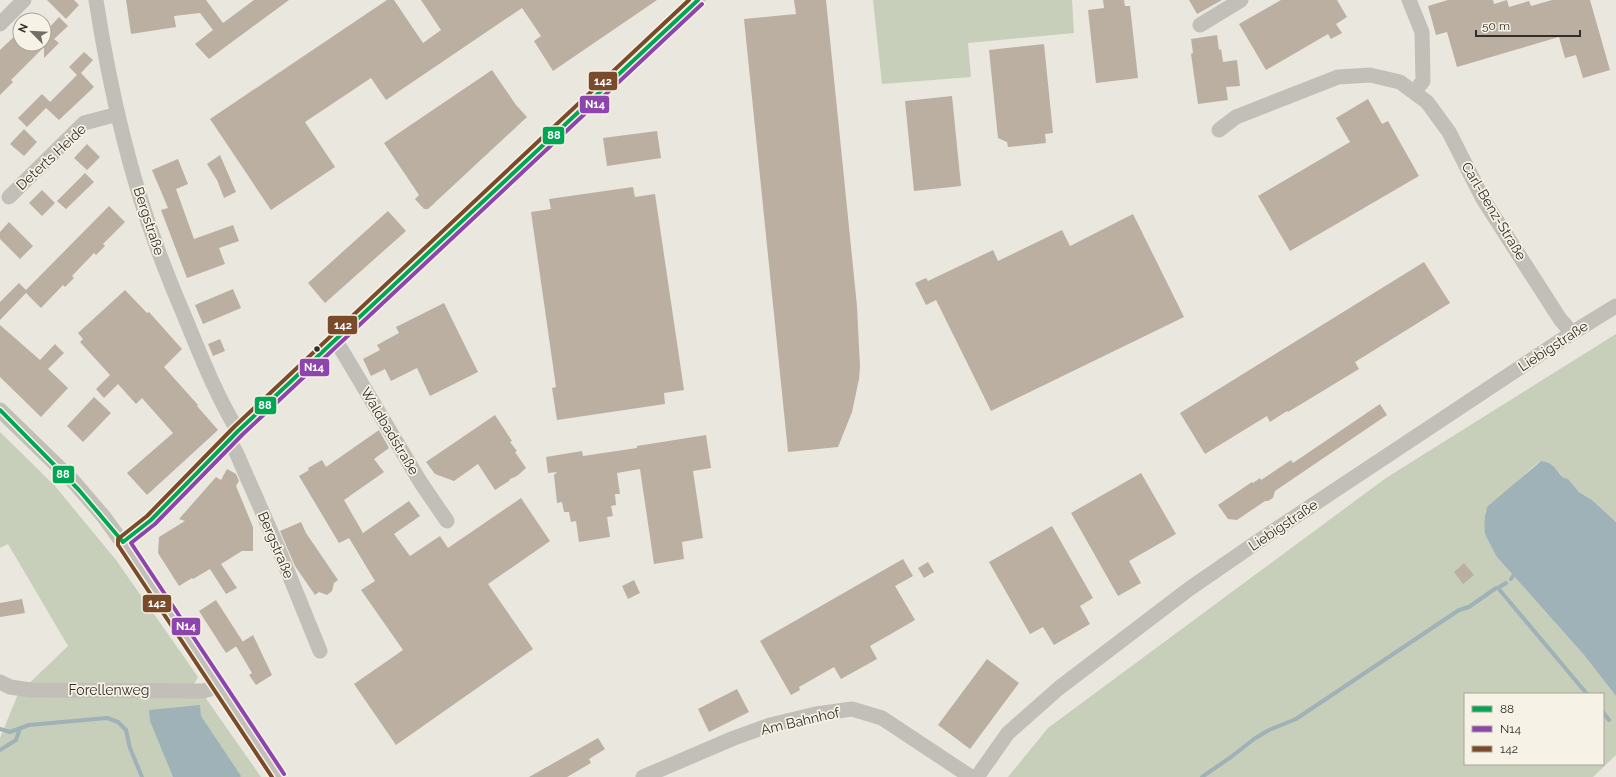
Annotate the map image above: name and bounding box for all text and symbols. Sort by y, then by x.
north arrow [12,12,52,52]
scale bar [1476,12,1580,38]
text: 50 m [1482,19,1510,33]
text: N [16,22,31,35]
line badge: 142 [588,71,618,91]
text: 142 [594,75,612,88]
line badge: N14 [579,95,610,114]
text: N14 [585,98,605,111]
street label: Deterts Heide [13,121,89,193]
line badge: 88 [542,126,565,145]
text: 88 [547,129,561,142]
street label: Carl-Benz-Straße [1458,159,1530,263]
street label: Bergstraße [130,185,168,257]
line badge: 142 [327,315,358,335]
street label: Liebigstraße [1515,318,1591,374]
text: 142 [334,319,352,332]
unlabelled marker [312,344,322,354]
line badge: N14 [299,358,330,377]
text: N14 [304,361,324,374]
street label: Waldbadstraße [358,384,422,478]
line badge: 88 [254,396,277,415]
text: 88 [258,399,272,412]
line badge: 88 [52,465,75,484]
text: 88 [56,468,70,481]
street label: Liebigstraße [1245,496,1321,554]
street label: Bergstraße [255,509,297,581]
line badge: 142 [142,594,172,613]
text: 142 [148,597,166,610]
line badge: N14 [171,617,201,636]
text: N14 [176,620,196,633]
street label: Forellenweg [69,682,149,698]
legend [1464,693,1604,765]
text: 88 [1500,702,1514,716]
street label: Am Bahnhof [759,704,842,738]
text: N14 [1500,722,1521,736]
text: 142 [1500,742,1518,756]

